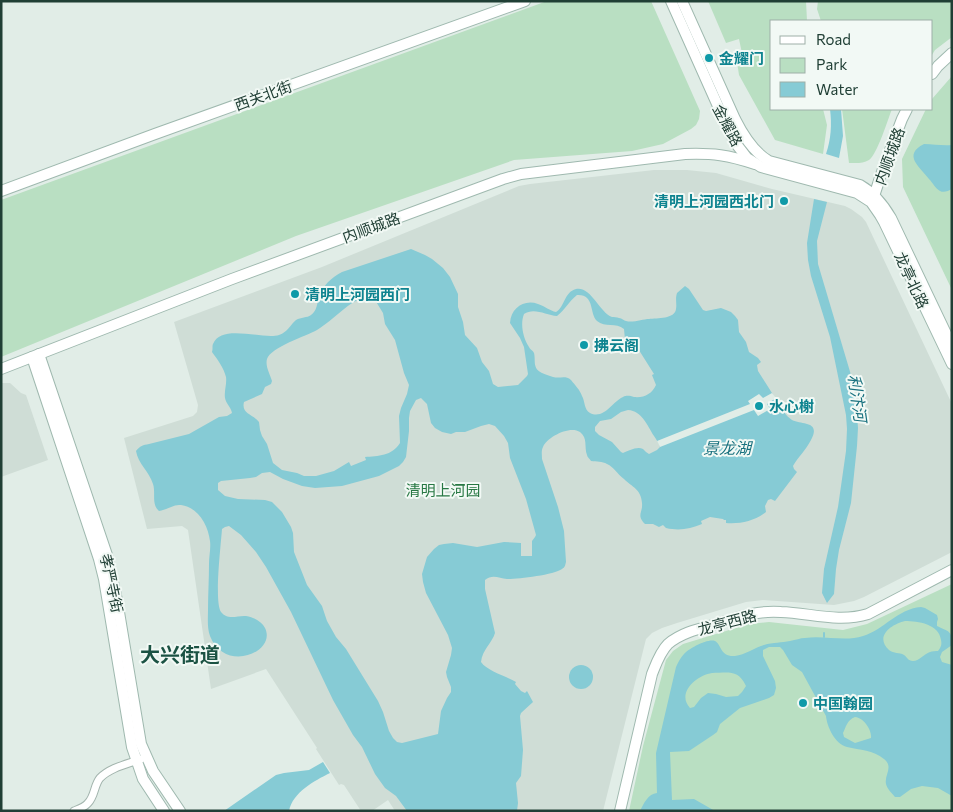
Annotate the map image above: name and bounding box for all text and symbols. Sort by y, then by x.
legend [770,20,933,110]
text: Road [816,30,851,48]
place label: 金耀门 [719,49,764,67]
marker: 金耀门 [703,52,715,64]
text: Park [816,55,847,73]
street label: 西关北街 [232,76,294,114]
text: Water [816,80,858,98]
street label: 金耀路 [709,101,747,149]
street label: 内顺城路 [870,125,908,187]
place label: 清明上河园西北门 [654,192,774,210]
marker: 清明上河园西北门 [778,195,790,207]
street label: 内顺城路 [340,208,402,246]
street label: 龙亭北路 [891,249,933,311]
place label: 清明上河园西门 [305,285,410,303]
marker: 清明上河园西门 [289,288,301,300]
place label: 拂云阁 [594,336,639,354]
marker: 拂云阁 [578,339,590,351]
water label: 利汴河 [845,373,871,426]
place label: 水心榭 [769,397,814,415]
marker: 水心榭 [753,400,765,412]
water label: 景龙湖 [703,438,754,457]
park label: 清明上河园 [405,481,481,499]
street label: 孝严寺街 [97,552,127,614]
street label: 龙亭西路 [696,606,758,638]
district label: 大兴街道 [140,642,220,666]
place label: 中国翰园 [813,694,873,712]
marker: 中国翰园 [797,697,809,709]

